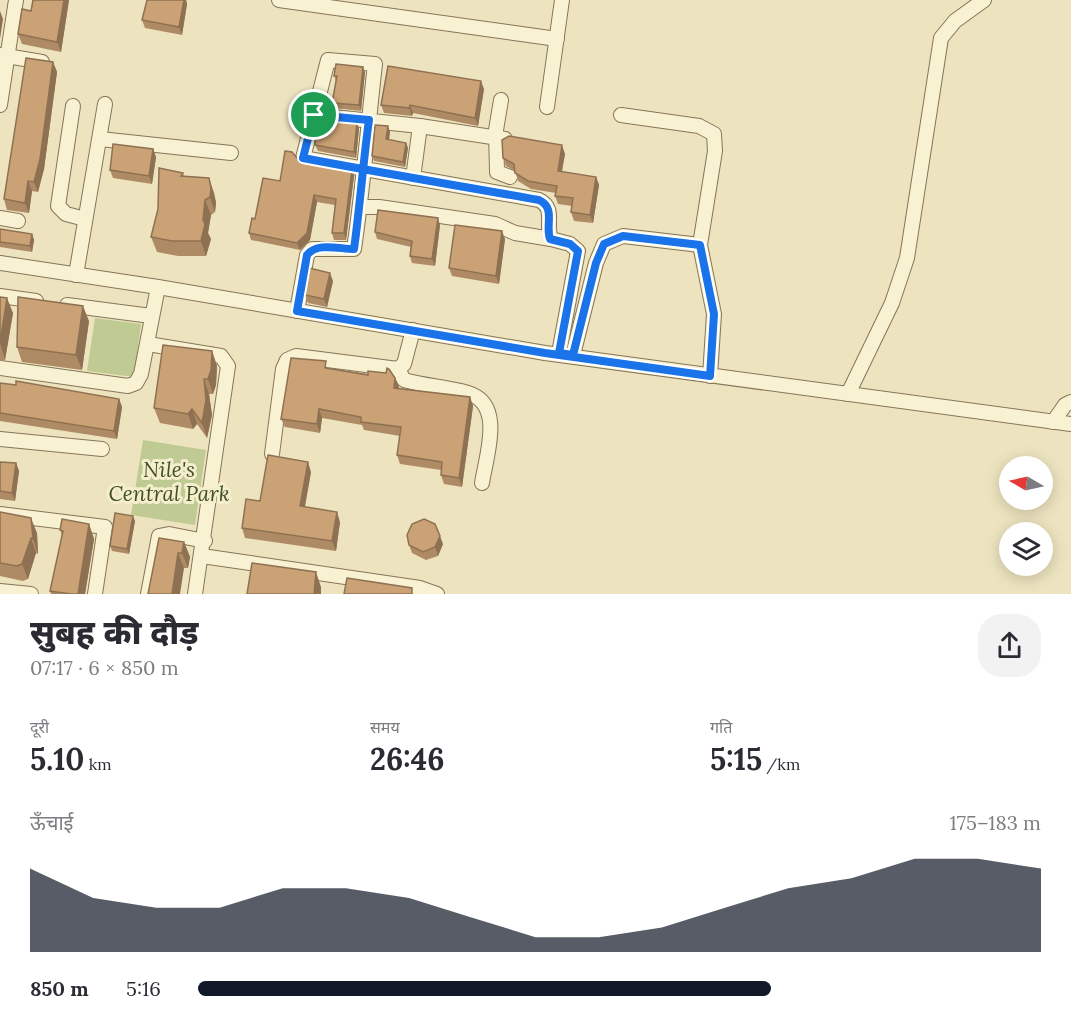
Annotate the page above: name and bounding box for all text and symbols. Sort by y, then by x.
pin [288,89,339,140]
icon: arrive [297,98,330,131]
park label: Nile's Central Park [108,456,230,507]
north arrow [999,456,1053,510]
map controls [999,456,1053,576]
button: layers [999,522,1053,576]
text: सुबह की दौड़ [30,611,198,653]
button: share [978,614,1041,677]
text: 07:17 · 6 × 850 m [30,655,179,680]
text: दूरी [30,717,49,737]
text: समय [370,717,400,737]
text: गति [710,717,732,737]
text: 5.10 [30,740,84,778]
text: 26:46 [370,740,444,778]
text: 5:15 [710,740,762,778]
text: km [84,754,112,774]
text: /km [762,754,800,774]
text: ऊँचाई [30,810,73,835]
text: 175–183 m [950,810,1041,835]
text: 850 m [30,976,89,1001]
text: 5:16 [126,976,161,1001]

